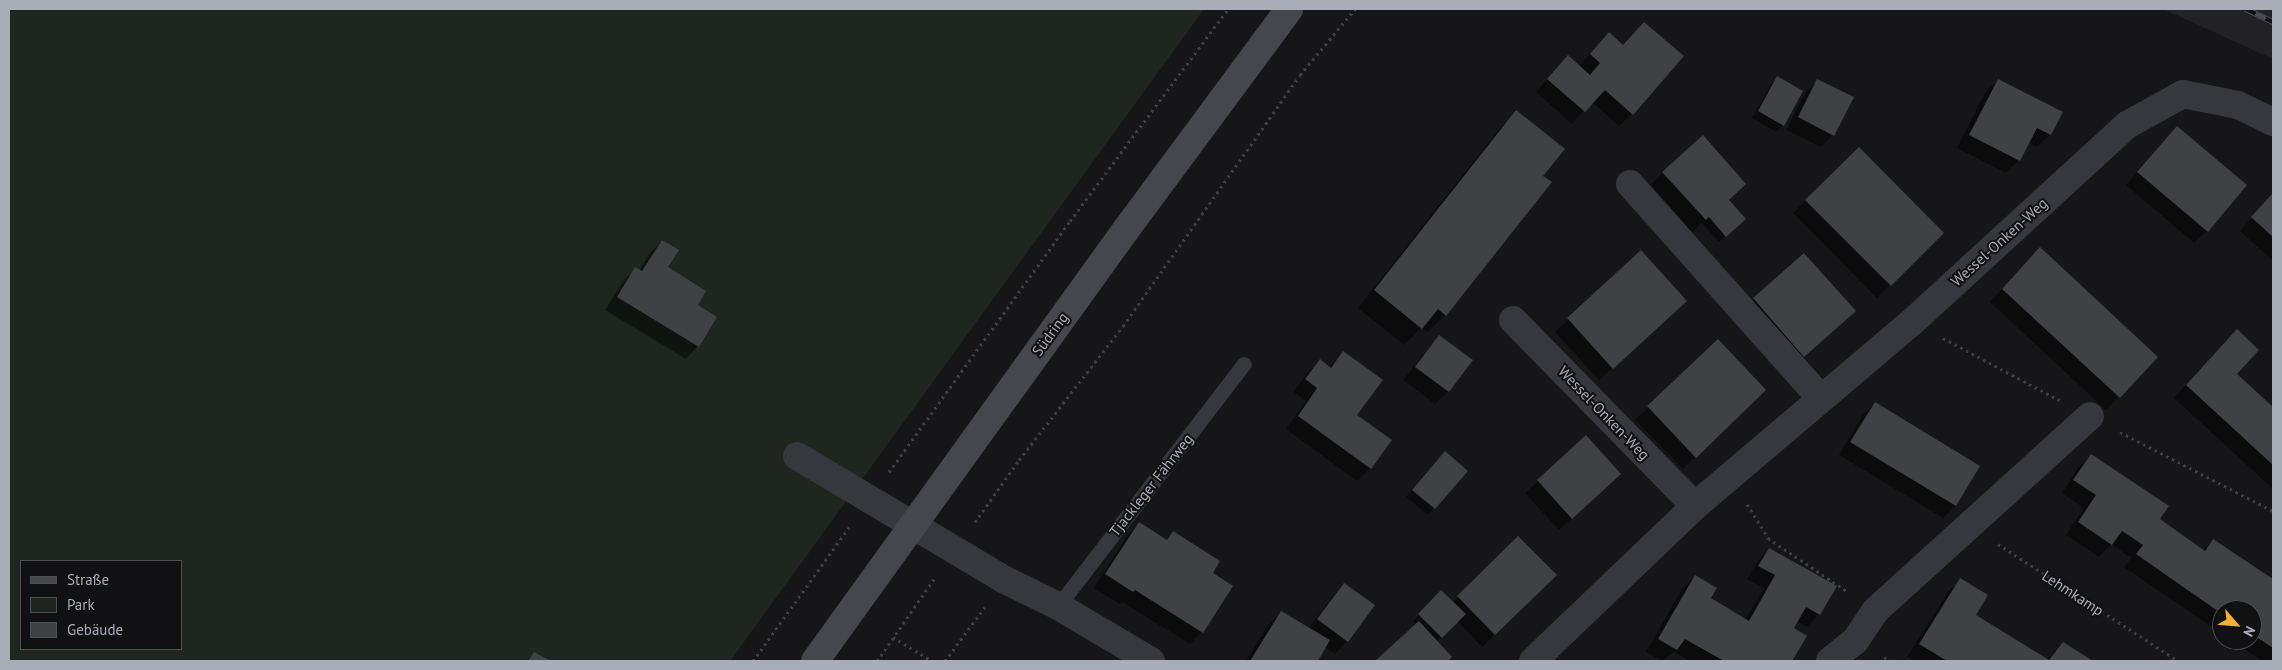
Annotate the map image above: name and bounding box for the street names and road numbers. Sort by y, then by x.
street label: Wessel-Onken-Weg [1947,194,2051,290]
street label: Südring [1028,309,1072,359]
street label: Wessel-Onken-Weg [1555,362,1653,464]
street label: Tjackleger Fährweg [1105,430,1197,540]
street label: Lehmkamp [2039,566,2107,620]

